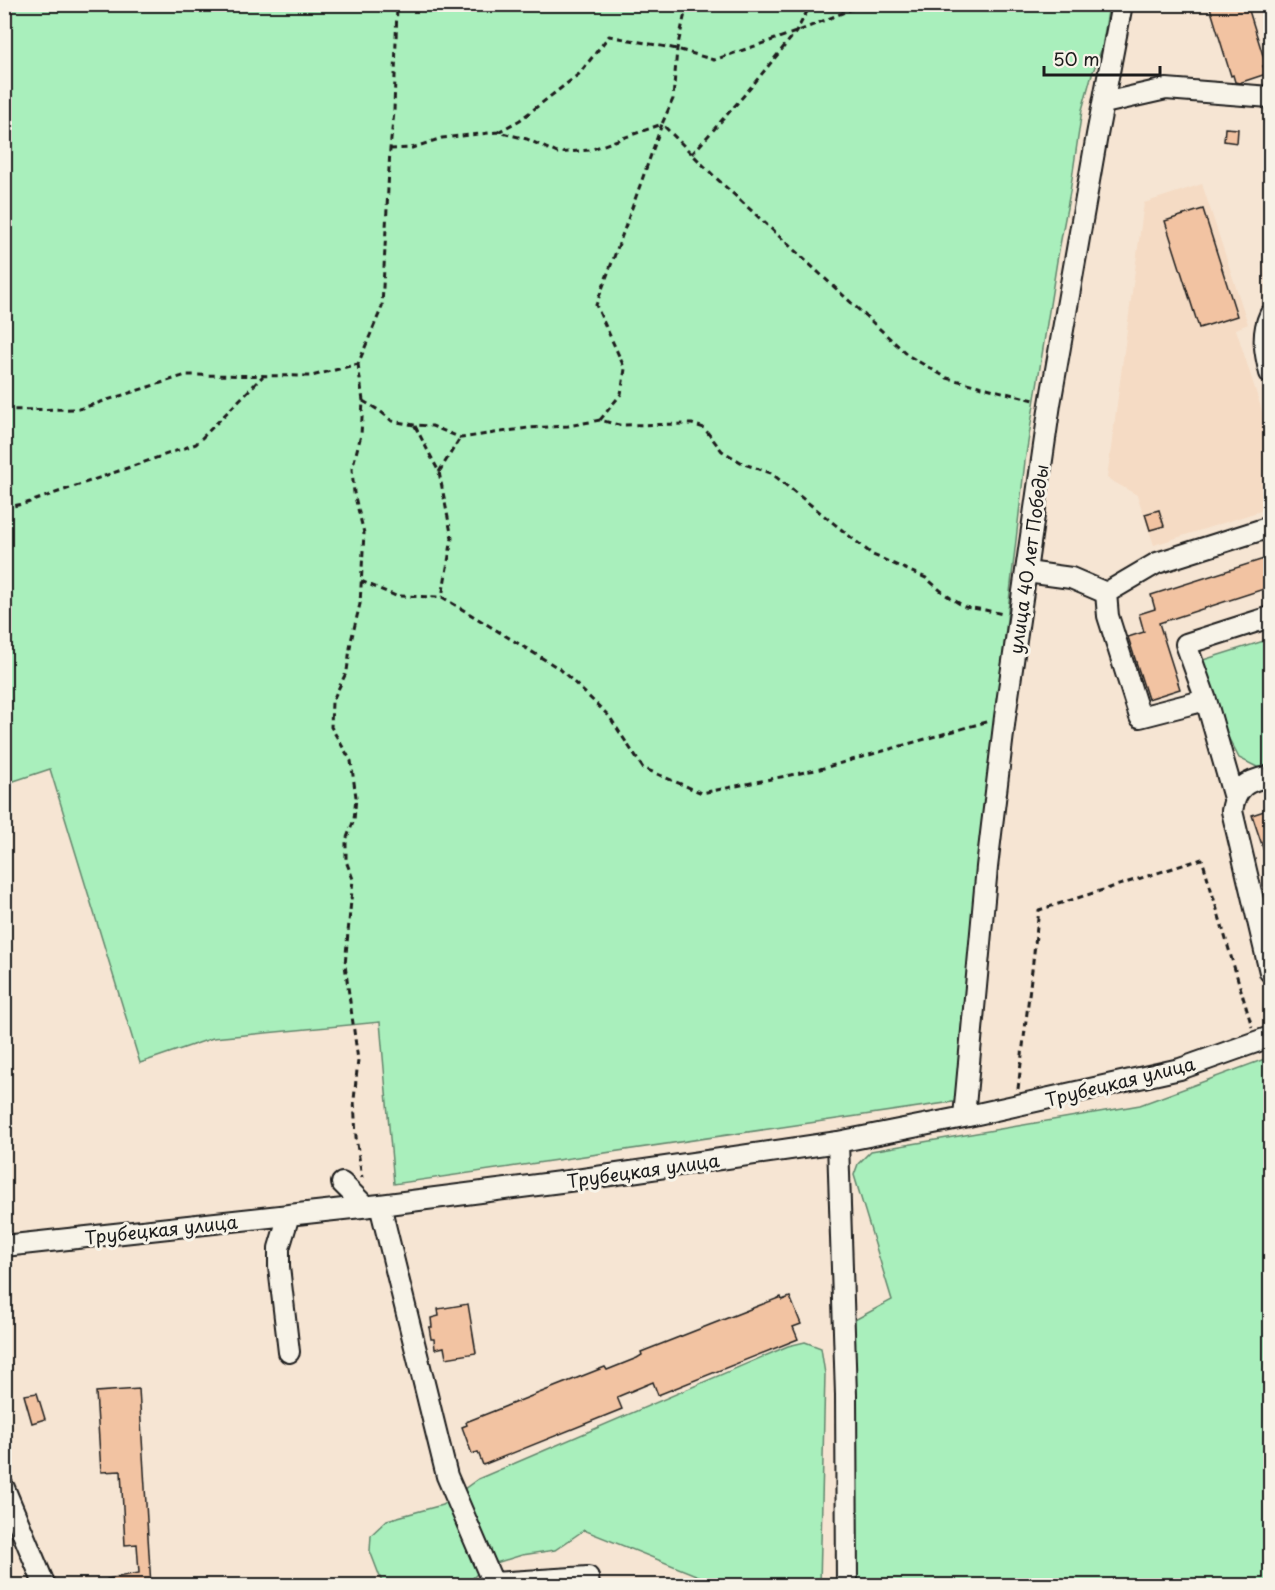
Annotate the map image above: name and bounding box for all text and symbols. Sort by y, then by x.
scale bar [1044,39,1160,77]
text: 50 m [1053,45,1100,72]
street label: улица 40 лет Победы [1001,463,1055,655]
street label: Трубецкая улица [1042,1049,1198,1113]
street label: Трубецкая улица [565,1146,722,1194]
street label: Трубецкая улица [83,1207,239,1250]

